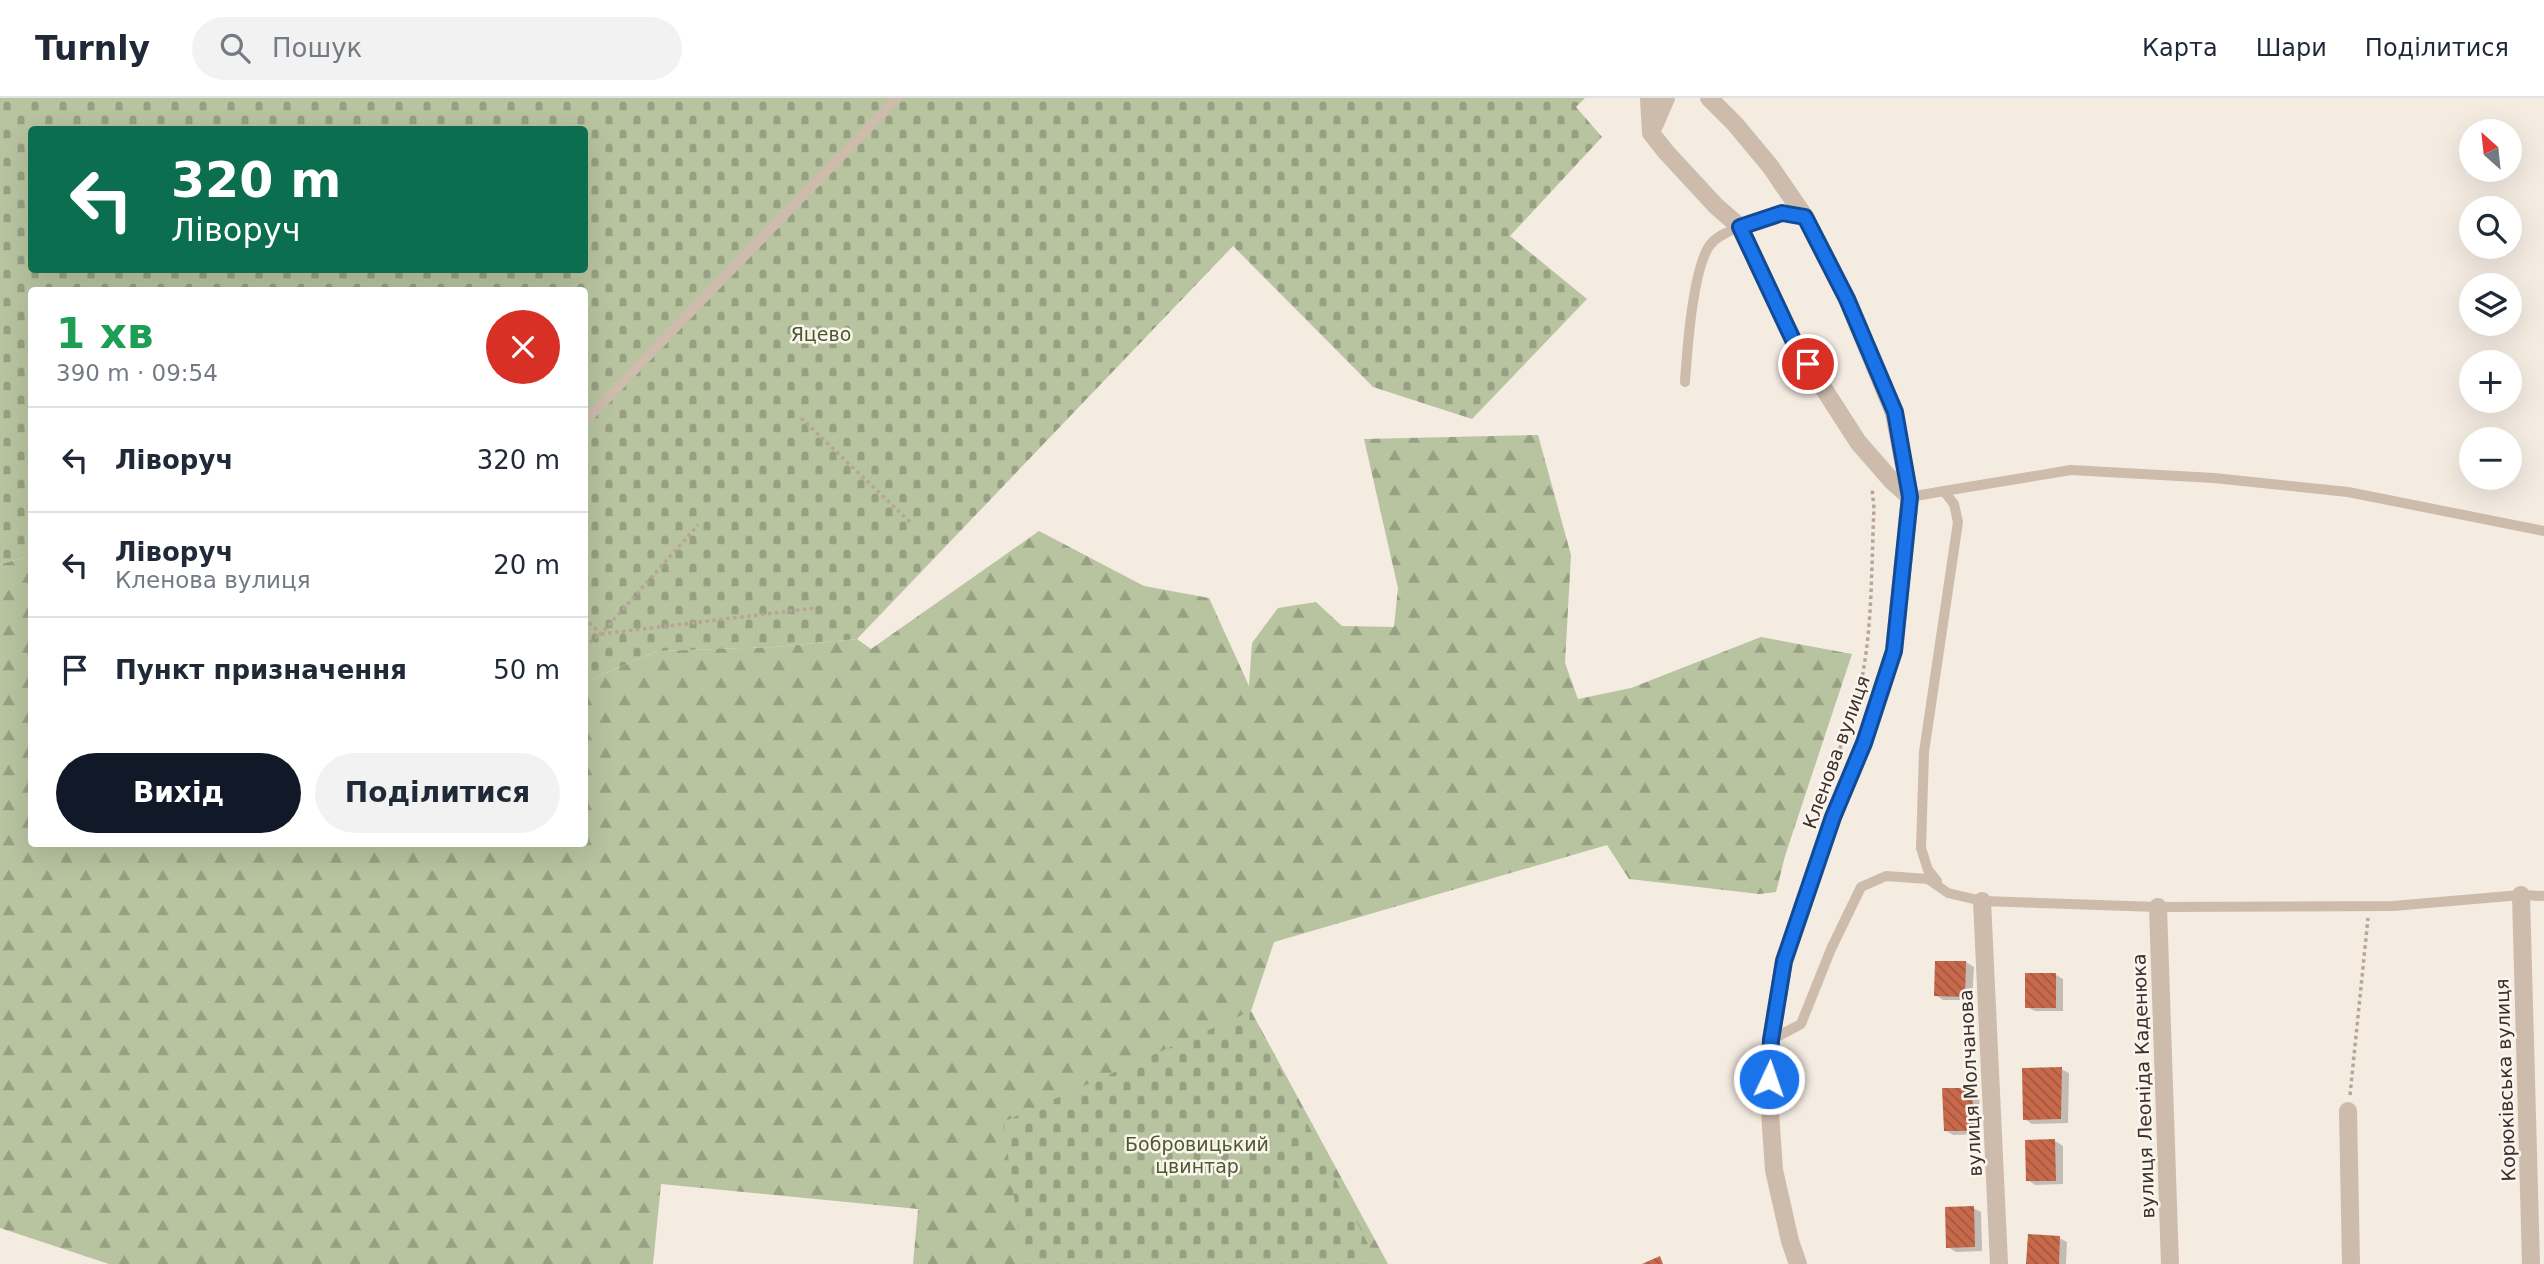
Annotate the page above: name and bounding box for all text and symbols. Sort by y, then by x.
search box [192,17,682,80]
text: Turnly [35,29,150,68]
icon: search [216,29,254,67]
text: Пошук [272,33,362,63]
text: Карта [2142,34,2218,62]
text: Шари [2256,34,2327,62]
text: Поділитися [2365,34,2509,62]
north arrow [2459,119,2522,182]
map controls [2459,119,2522,490]
text: 320 m [171,152,341,209]
icon: left [56,154,147,245]
button: search [2459,196,2522,259]
text: Ліворуч [171,211,301,249]
button: layers [2459,273,2522,336]
text: 1 хв [56,309,154,358]
button: close [486,310,560,384]
park label: Яцево [791,323,851,345]
pin [1778,334,1838,394]
icon: arrive [1789,345,1827,383]
button: + [2459,350,2522,413]
text: 390 m · 09:54 [56,360,218,386]
button: − [2459,427,2522,490]
icon: left [56,441,94,479]
text: Ліворуч [115,445,233,475]
text: 320 m [477,445,560,475]
text: Ліворуч [115,537,233,567]
icon: left [56,546,94,584]
text: 20 m [493,550,560,580]
text: Кленова вулиця [115,567,311,593]
icon: arrive [56,651,94,689]
text: Пункт призначення [115,655,407,685]
text: 50 m [493,655,560,685]
street label: Кленова вулиця [1798,672,1874,832]
button: Вихід [56,753,301,833]
button: Поділитися [315,753,560,833]
street label: вулиця Леоніда Каденюка [2127,953,2159,1219]
street label: Корюківська вулиця [2490,978,2520,1182]
street label: вулиця Молчанова [1954,989,1986,1177]
position arrow [1732,1042,1806,1116]
park label: Бобровицький цвинтар [1125,1133,1269,1177]

